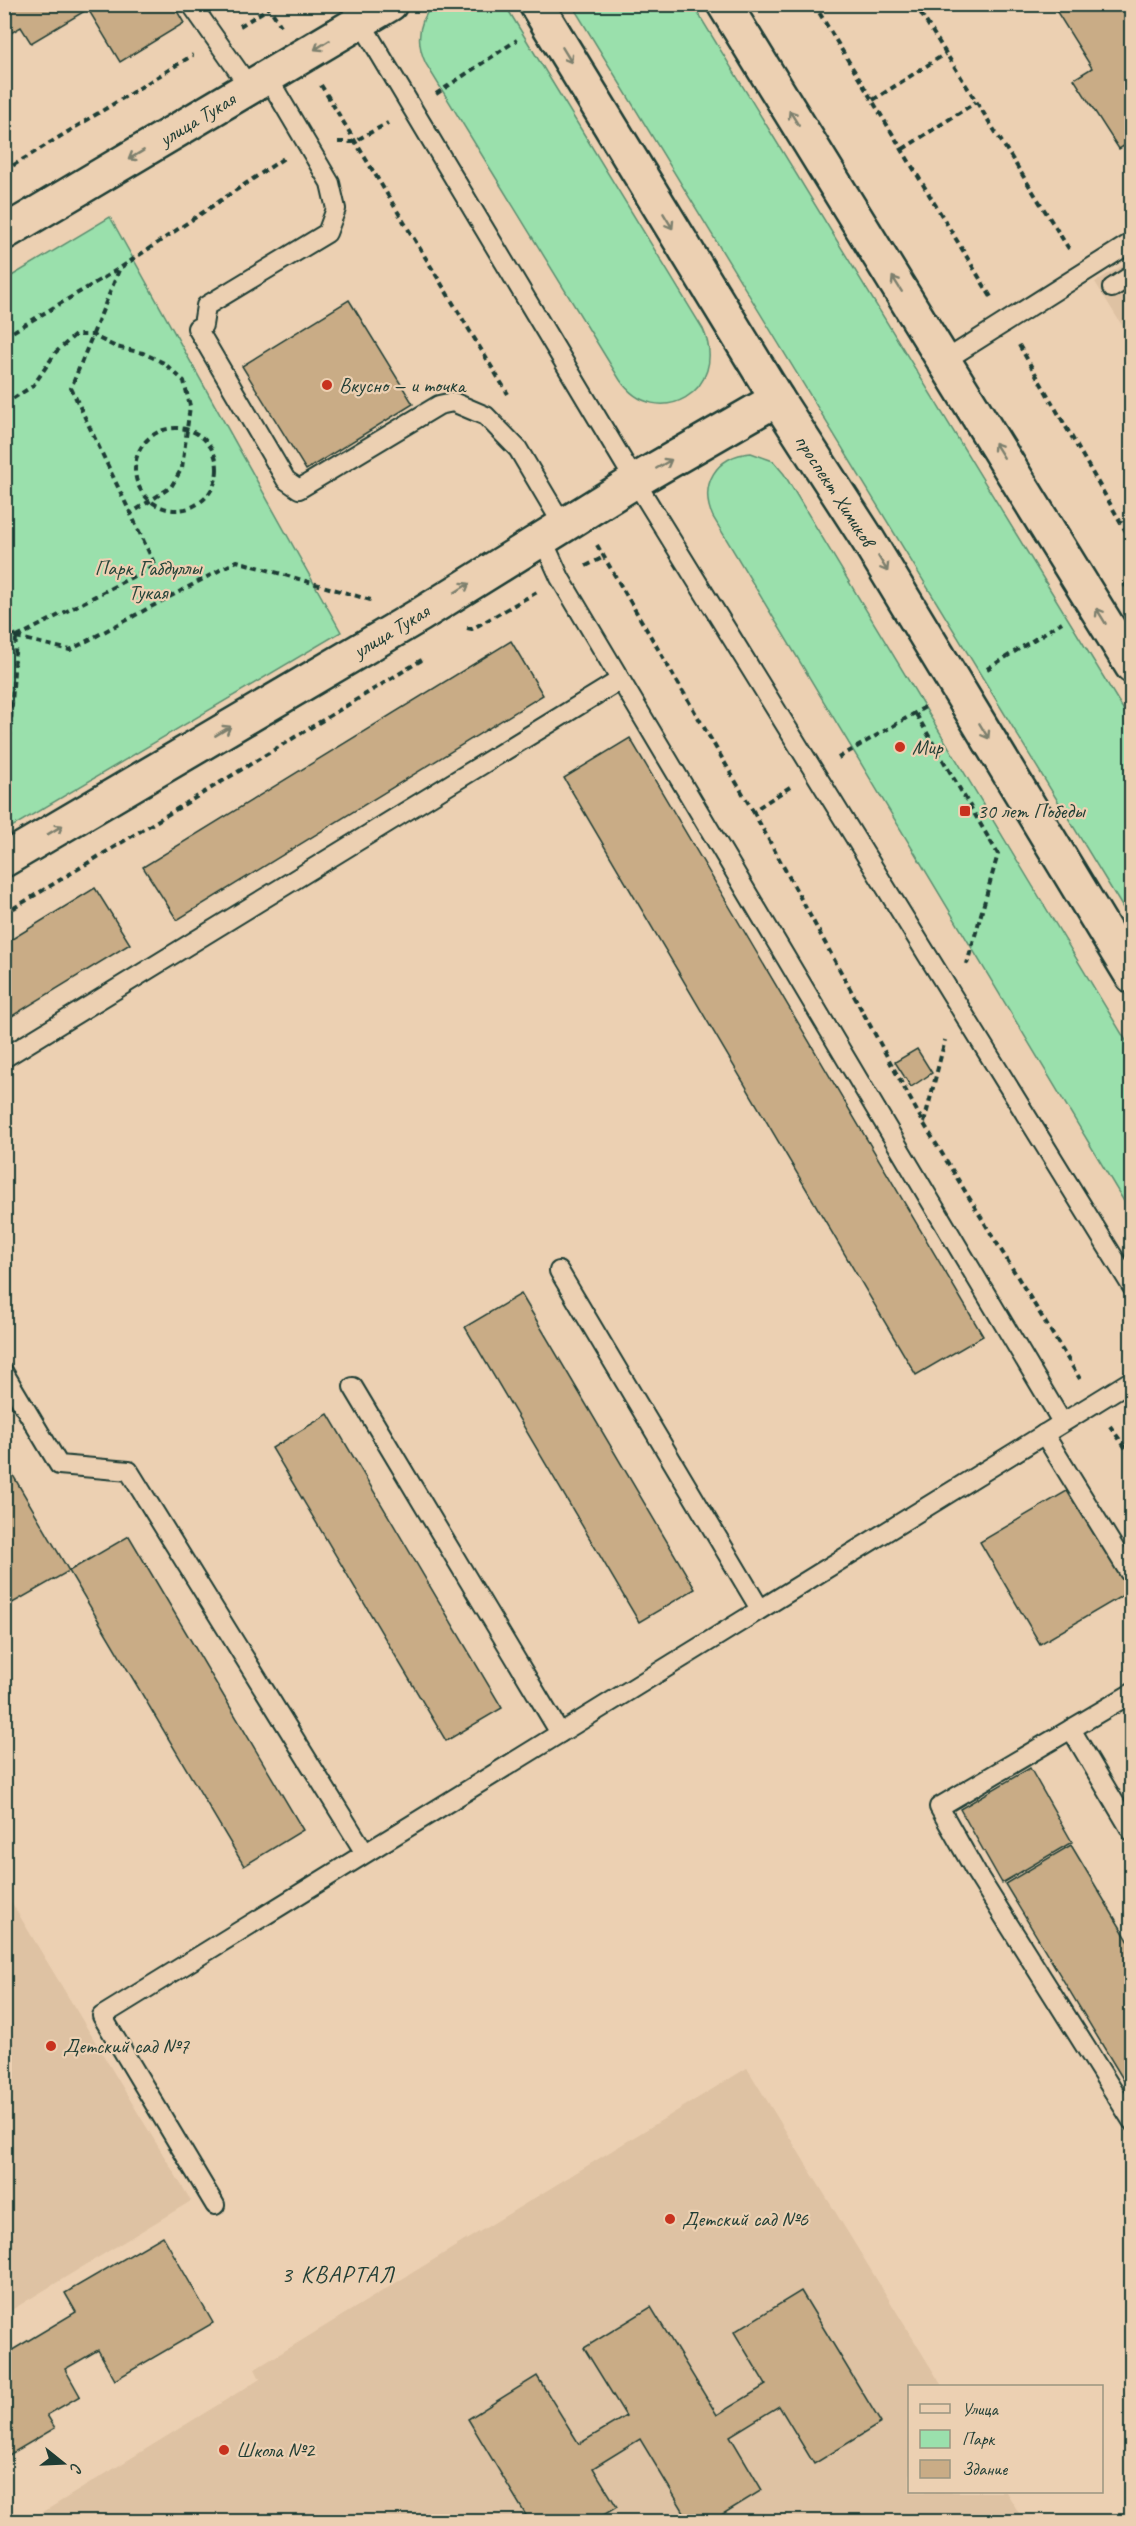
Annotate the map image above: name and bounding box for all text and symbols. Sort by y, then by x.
one-way arrow [314,40,331,52]
one-way arrow [561,46,573,63]
street label: улица Тукая [152,85,241,153]
one-way arrow [788,110,800,127]
one-way arrow [128,150,145,162]
one-way arrow [663,212,675,229]
one-way arrow [890,276,902,293]
place label: Вкусно — и точка [339,372,467,398]
marker: Вкусно — и точка [320,378,334,392]
street label: проспект Химиков [789,429,883,555]
one-way arrow [993,442,1005,459]
one-way arrow [656,458,673,470]
park label: Парк Габдуллы Тукая [95,555,203,605]
one-way arrow [877,555,889,572]
one-way arrow [453,581,470,593]
street label: улица Тукая [346,597,435,665]
one-way arrow [1095,608,1107,625]
one-way arrow [978,722,990,739]
one-way arrow [214,725,231,737]
place label: Мир [912,734,944,760]
marker: Мир [893,740,907,754]
place label: 30 лет Победы [977,798,1087,824]
marker: 30 лет Победы [958,804,972,818]
one-way arrow [46,824,63,836]
place label: Детский сад №7 [63,2033,191,2059]
marker: Детский сад №7 [44,2039,58,2053]
place label: Детский сад №6 [682,2206,809,2232]
marker: Детский сад №6 [663,2212,677,2226]
district label: 3 КВАРТАЛ [281,2259,396,2289]
legend [908,2385,1103,2493]
text: Улица [962,2398,999,2420]
text: Парк [962,2428,996,2450]
north arrow [33,2433,93,2493]
place label: Школа №2 [236,2437,316,2463]
marker: Школа №2 [217,2443,231,2457]
text: Здание [962,2458,1008,2480]
text: С [65,2460,87,2476]

